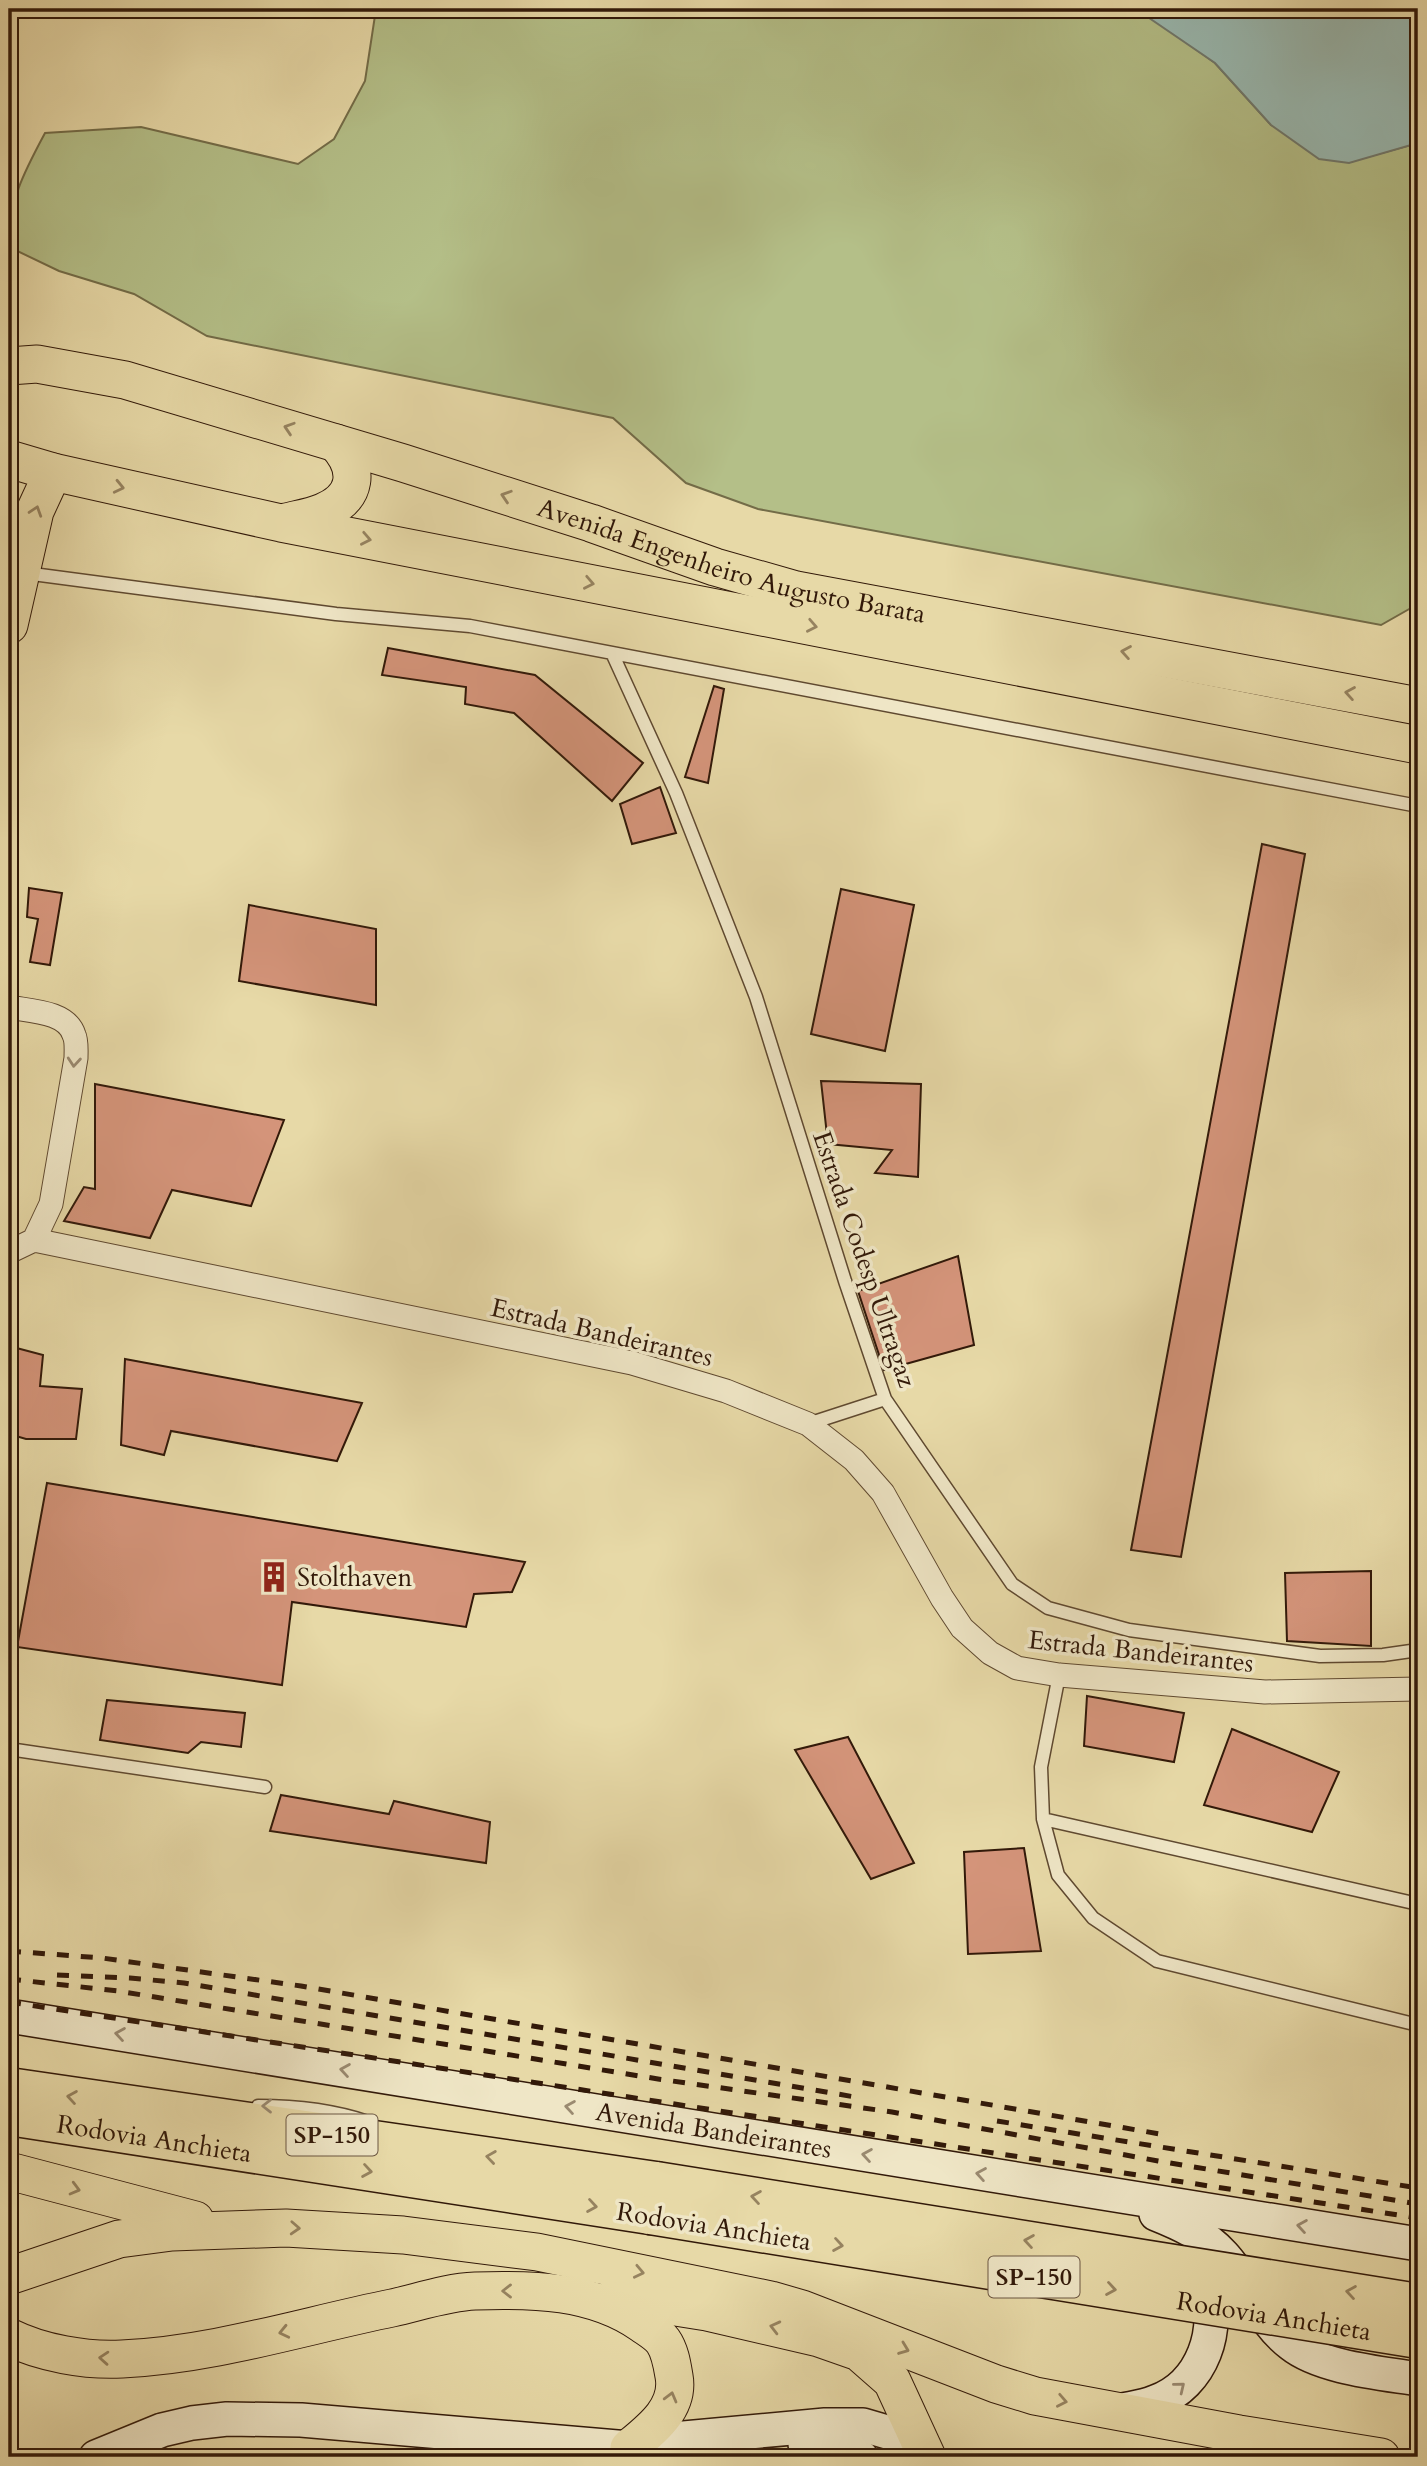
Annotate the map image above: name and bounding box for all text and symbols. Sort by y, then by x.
one-way arrow [283,422,295,437]
one-way arrow [113,478,125,493]
one-way arrow [501,490,513,504]
street label: Avenida Engenheiro Augusto Barata [533,490,928,632]
one-way arrow [28,505,42,518]
one-way arrow [360,531,372,546]
one-way arrow [583,575,595,590]
one-way arrow [806,618,818,633]
one-way arrow [1120,645,1132,660]
one-way arrow [1344,686,1356,701]
one-way arrow [67,1056,82,1068]
street label: Estrada Codesp Ultragaz [804,1126,925,1392]
street label: Estrada Bandeirantes [488,1290,716,1375]
building icon: Stolthaven [257,1560,291,1594]
place label: Stolthaven [297,1560,413,1595]
street label: Estrada Bandeirantes [1026,1622,1255,1681]
one-way arrow [115,2027,126,2042]
one-way arrow [339,2063,351,2078]
one-way arrow [66,2090,78,2105]
street label: Avenida Bandeirantes [593,2094,834,2167]
one-way arrow [261,2098,271,2114]
one-way arrow [564,2100,575,2115]
street label: Rodovia Anchieta [54,2107,254,2171]
road number: SP-150 [286,2114,378,2156]
one-way arrow [861,2148,873,2163]
one-way arrow [485,2150,497,2165]
one-way arrow [361,2163,373,2178]
one-way arrow [975,2167,987,2182]
one-way arrow [68,2181,80,2195]
one-way arrow [751,2190,762,2205]
street label: Rodovia Anchieta [614,2194,814,2259]
one-way arrow [586,2198,597,2213]
one-way arrow [1297,2219,1308,2234]
one-way arrow [290,2221,301,2236]
one-way arrow [1024,2234,1035,2249]
one-way arrow [833,2237,844,2252]
road number: SP-150 [988,2256,1080,2298]
one-way arrow [633,2264,645,2279]
one-way arrow [1105,2281,1117,2296]
street label: Rodovia Anchieta [1174,2283,1374,2349]
one-way arrow [501,2284,512,2299]
one-way arrow [1345,2285,1357,2300]
one-way arrow [769,2321,781,2336]
one-way arrow [278,2323,290,2338]
one-way arrow [898,2340,910,2354]
one-way arrow [99,2351,110,2366]
one-way arrow [1173,2382,1185,2395]
one-way arrow [663,2391,677,2403]
one-way arrow [1056,2393,1068,2408]

